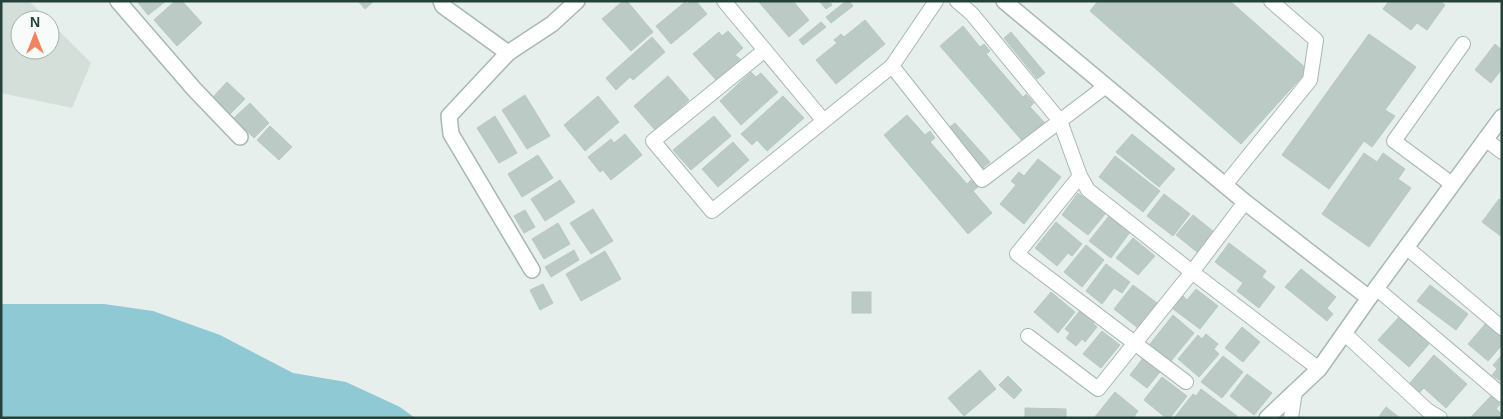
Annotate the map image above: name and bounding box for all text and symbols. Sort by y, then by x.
north arrow [10,10,60,60]
text: N [30,14,40,30]

